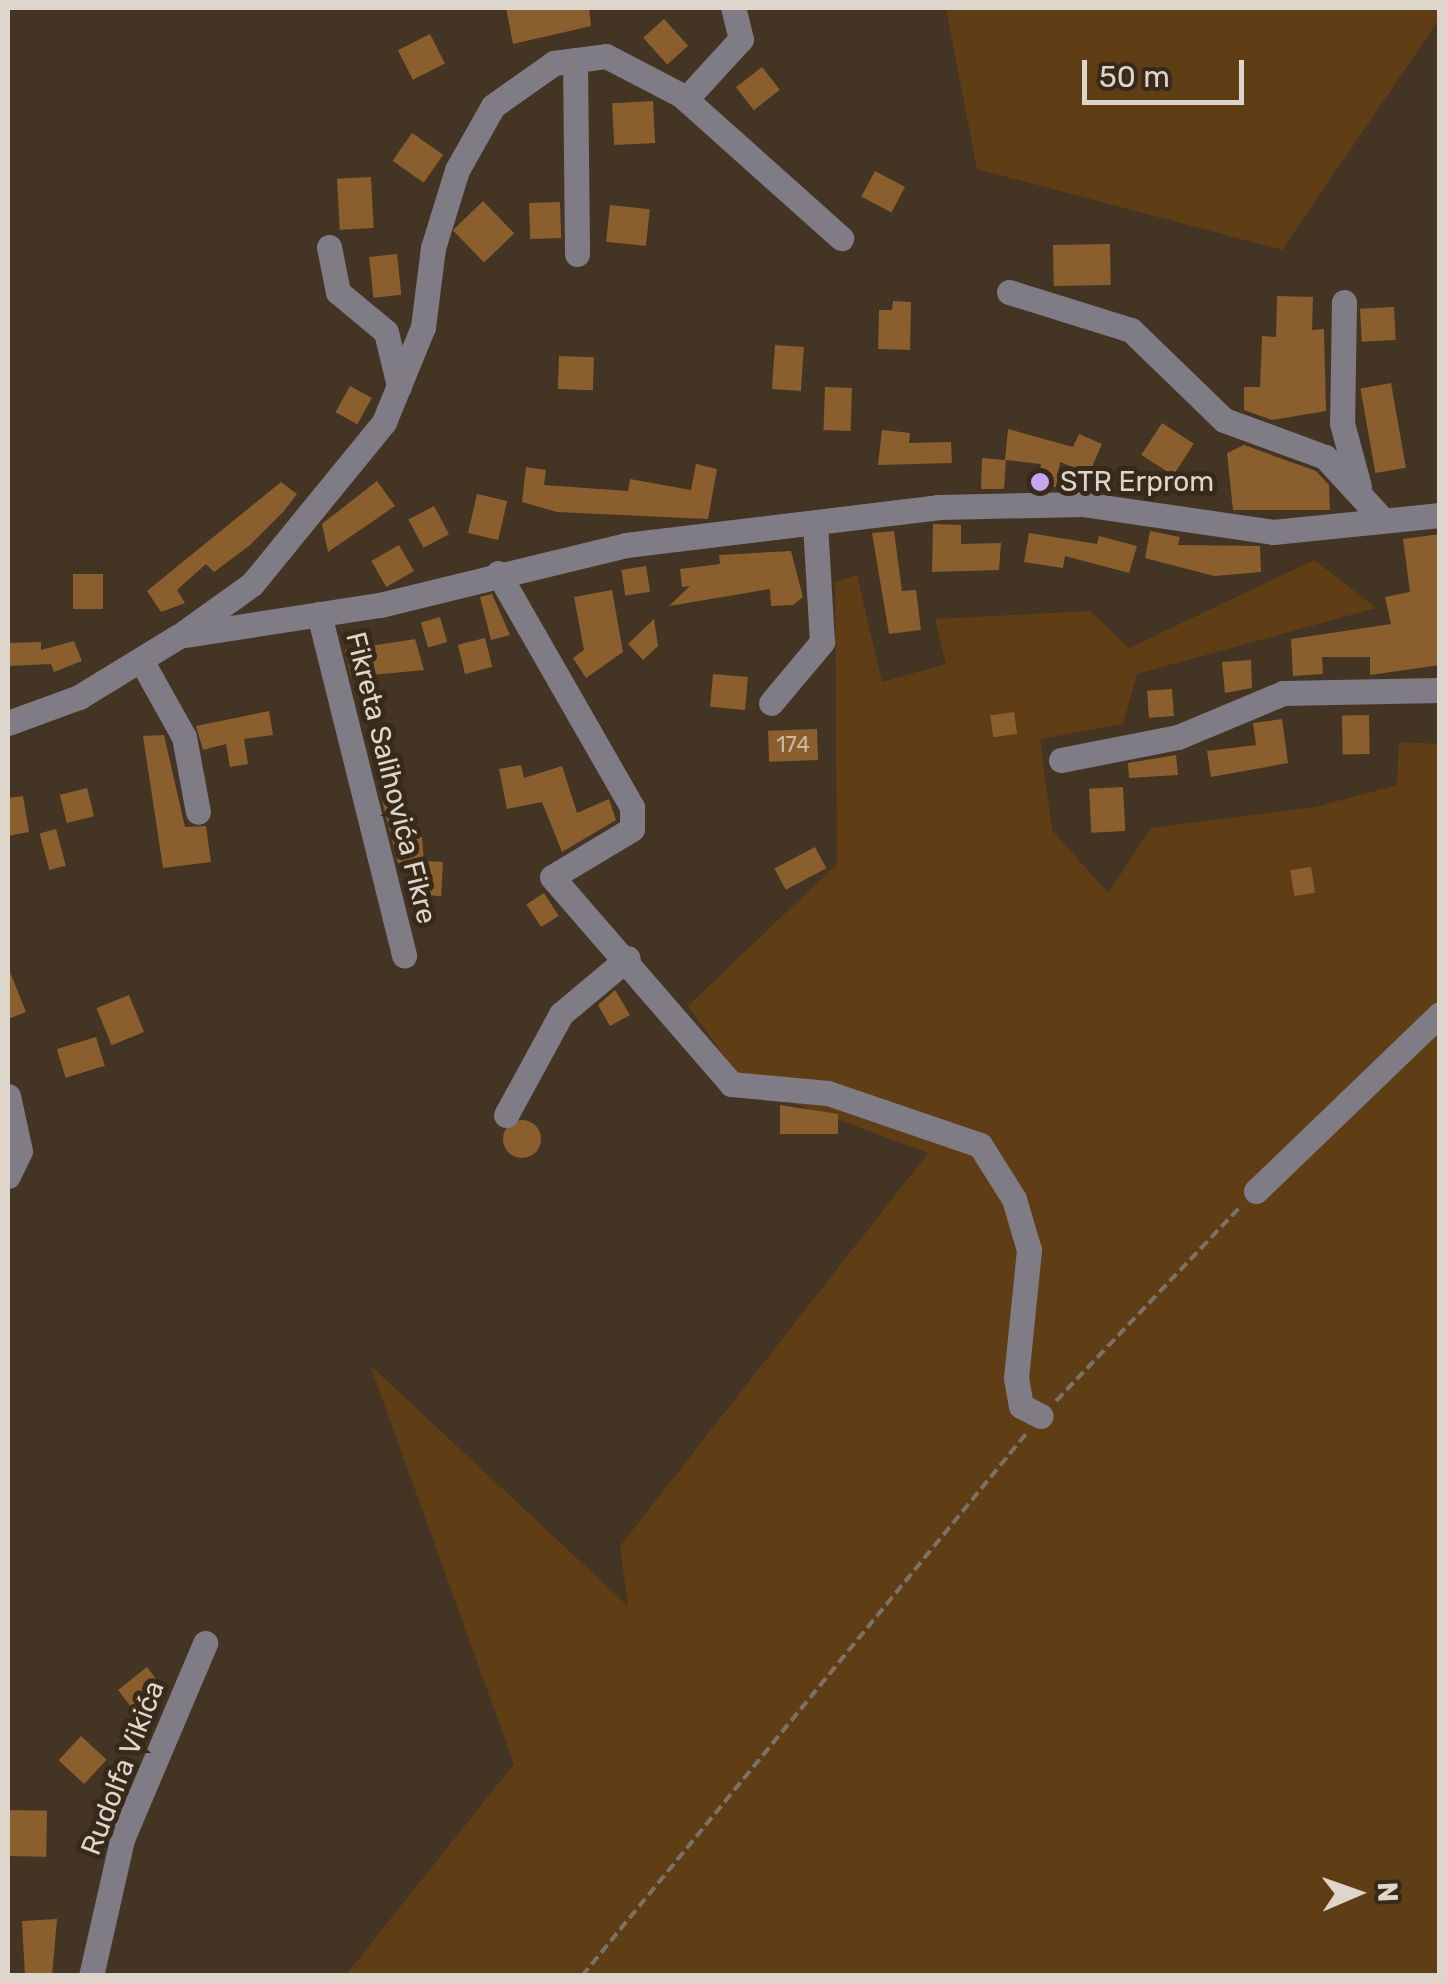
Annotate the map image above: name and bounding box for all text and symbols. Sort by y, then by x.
scale bar [1087,40,1250,102]
text: 50 m [1099,59,1170,95]
place label: STR Erprom [1060,465,1214,499]
marker: STR Erprom [1029,471,1051,493]
street label: Fikreta Salihovića Fikre [338,629,444,927]
house number: 174 [776,732,810,758]
street label: Rudolfa Vikića [74,1676,172,1860]
north arrow [1307,1843,1407,1943]
text: N [1371,1881,1404,1903]

